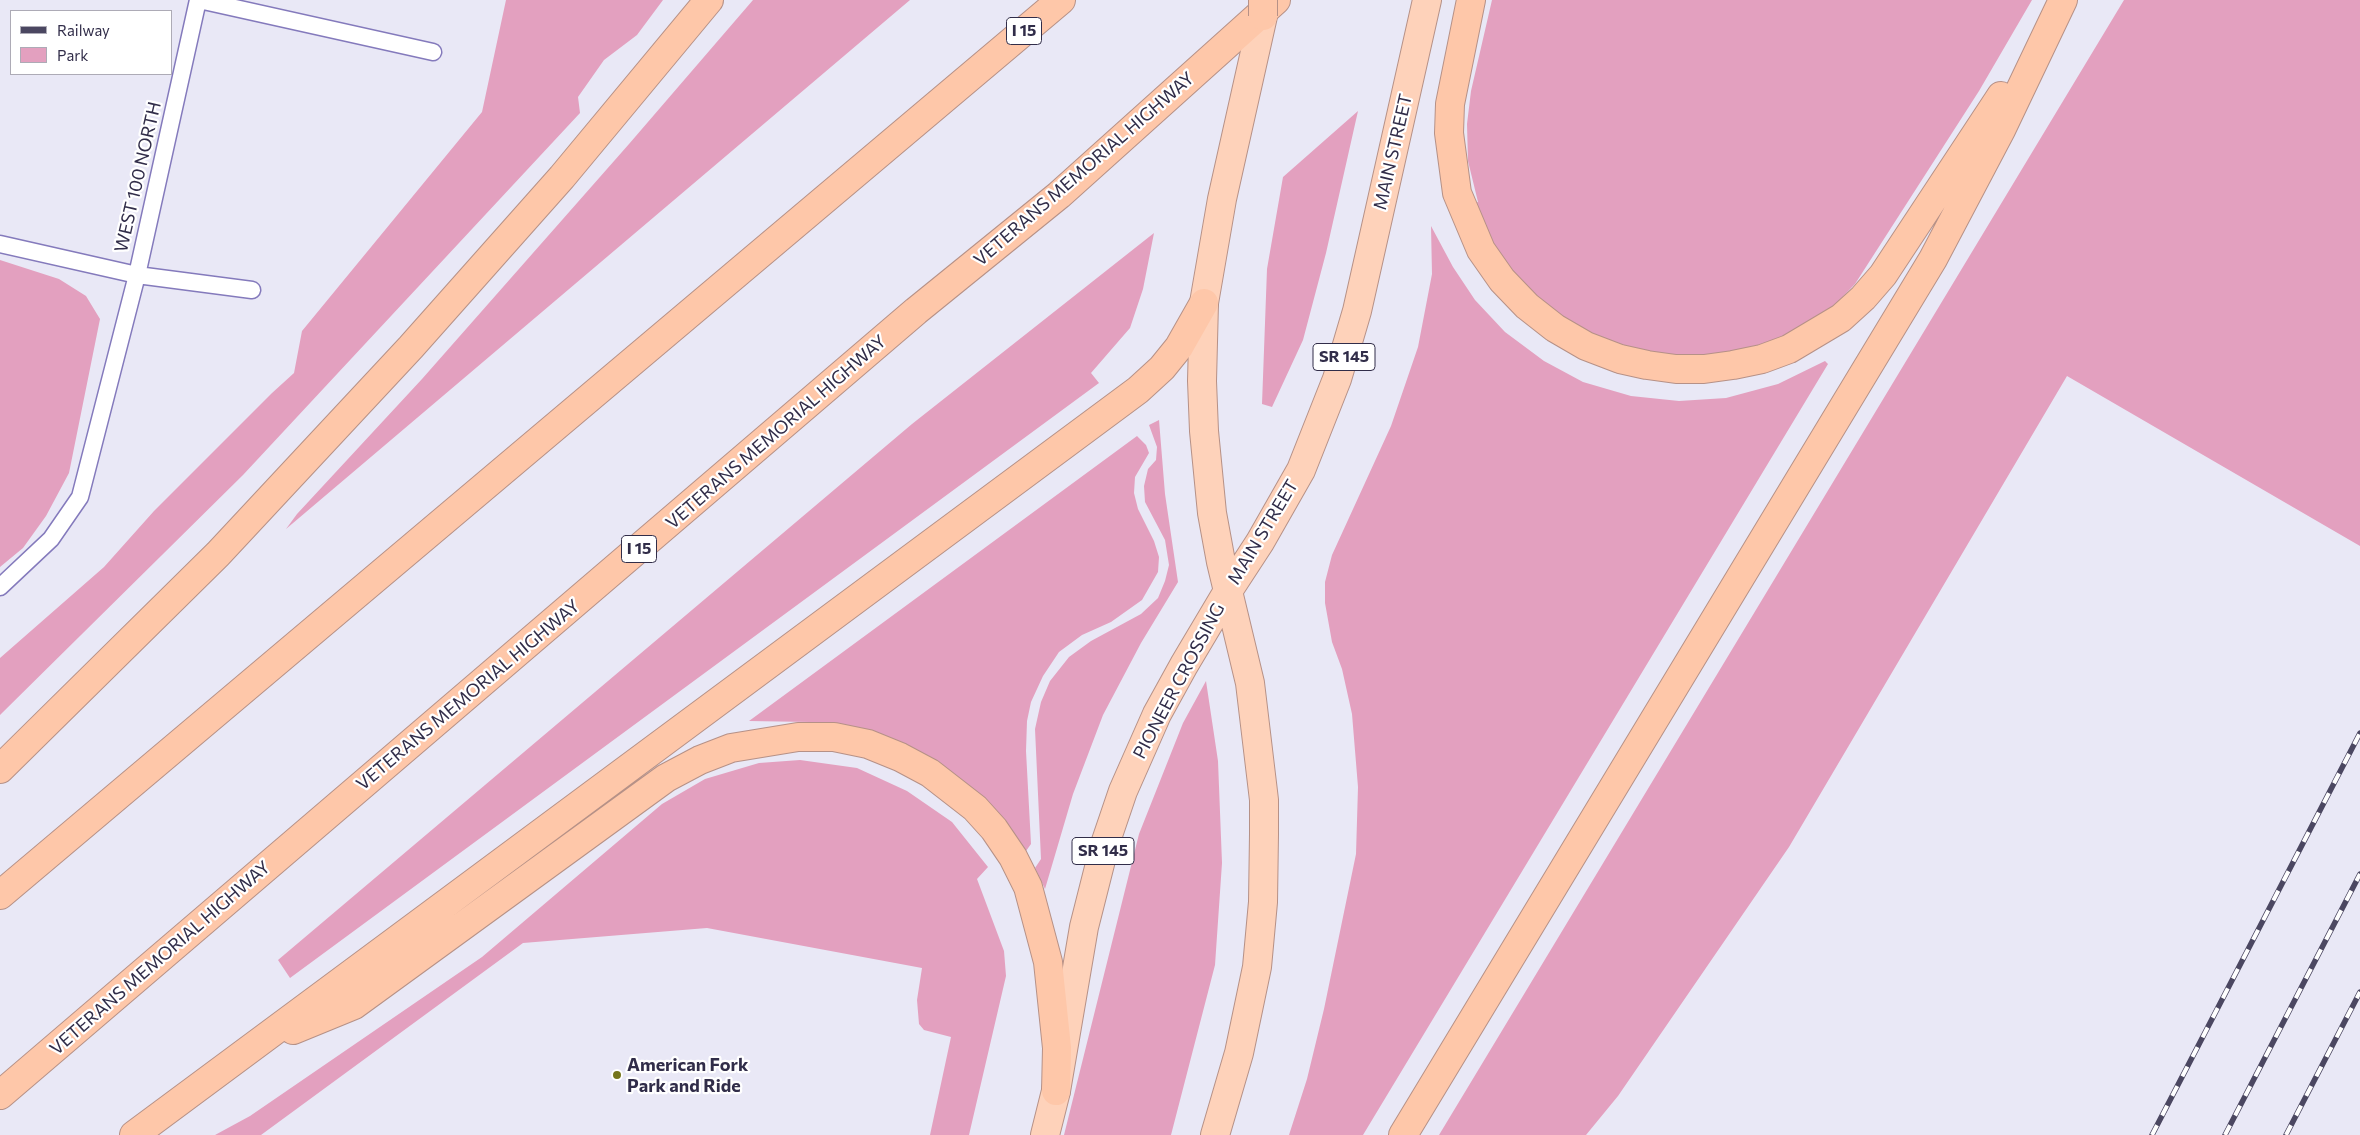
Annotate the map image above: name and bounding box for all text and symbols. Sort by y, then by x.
legend [10,10,172,75]
road number: I 15 [1006,18,1042,44]
text: Railway [57,21,110,39]
text: Park [57,46,88,64]
street label: VETERANS MEMORIAL HIGHWAY [969,67,1199,271]
street label: MAIN STREET [1369,92,1417,212]
street label: WEST 100 NORTH [110,100,166,254]
street label: VETERANS MEMORIAL HIGHWAY [661,330,891,534]
road number: SR 145 [1313,344,1375,371]
street label: MAIN STREET [1223,476,1303,588]
road number: I 15 [622,536,656,562]
street label: VETERANS MEMORIAL HIGHWAY [352,595,584,795]
street label: PIONEER CROSSING [1129,599,1229,763]
road number: SR 145 [1072,838,1134,864]
street label: VETERANS MEMORIAL HIGHWAY [45,856,275,1060]
place label: American Fork Park and Ride [627,1054,748,1096]
marker: American Fork Park and Ride [611,1069,623,1081]

